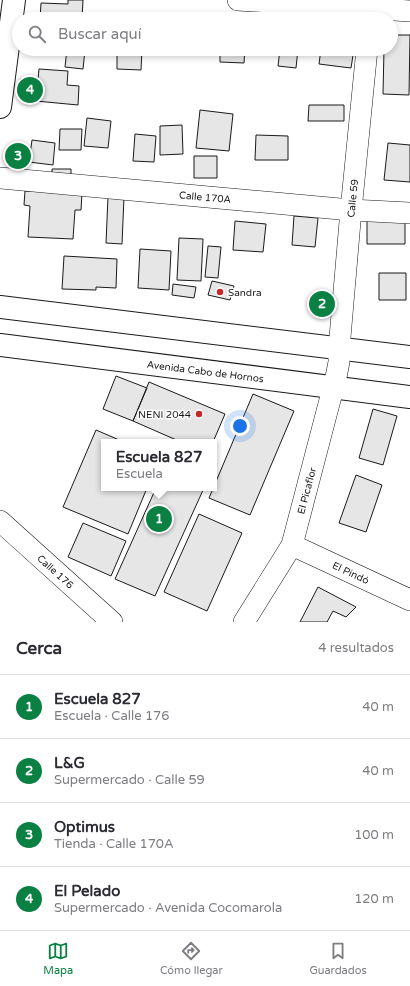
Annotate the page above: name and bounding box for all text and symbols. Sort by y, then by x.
search box [12,12,398,56]
icon: search [26,23,48,45]
text: Buscar aquí [58,25,141,43]
pin: 4 [17,75,43,105]
pin: 3 [5,141,31,171]
street label: Calle 59 [345,179,361,218]
street label: Calle 170A [179,189,232,206]
marker: Sandra [215,287,225,297]
place label: Sandra [228,287,262,299]
pin: 2 [309,289,335,319]
street label: Avenida Cabo de Hornos [146,359,265,385]
place label: NENI 2044 [138,409,191,421]
marker: NENI 2044 [194,409,204,419]
your location [230,416,250,436]
popup [101,439,217,491]
text: Escuela 827 [116,448,202,466]
text: Escuela [116,466,163,482]
street label: El Picaflor [295,466,319,515]
pin: 1 [146,504,172,534]
street label: Calle 176 [34,553,76,591]
street label: El Pindó [330,560,371,587]
text: Cerca [16,638,62,659]
text: 4 resultados [318,640,394,656]
text: Escuela 827 [54,690,141,708]
text: 1 [25,699,33,715]
text: 40 m [362,699,394,715]
text: Escuela · Calle 176 [54,708,169,724]
text: L&G [54,754,85,772]
text: 2 [25,763,33,779]
text: 40 m [362,763,394,779]
text: Supermercado · Calle 59 [54,772,205,788]
text: Optimus [54,818,115,836]
text: 3 [25,827,33,843]
text: 100 m [354,827,394,843]
text: Tienda · Calle 170A [54,836,174,852]
text: El Pelado [54,882,120,900]
text: 4 [25,891,33,907]
text: 120 m [354,891,394,907]
text: Supermercado · Avenida Cocomarola [54,900,282,916]
tab: Mapa [43,940,73,977]
tab: Cómo llegar [160,940,223,977]
tab: Guardados [309,940,367,977]

